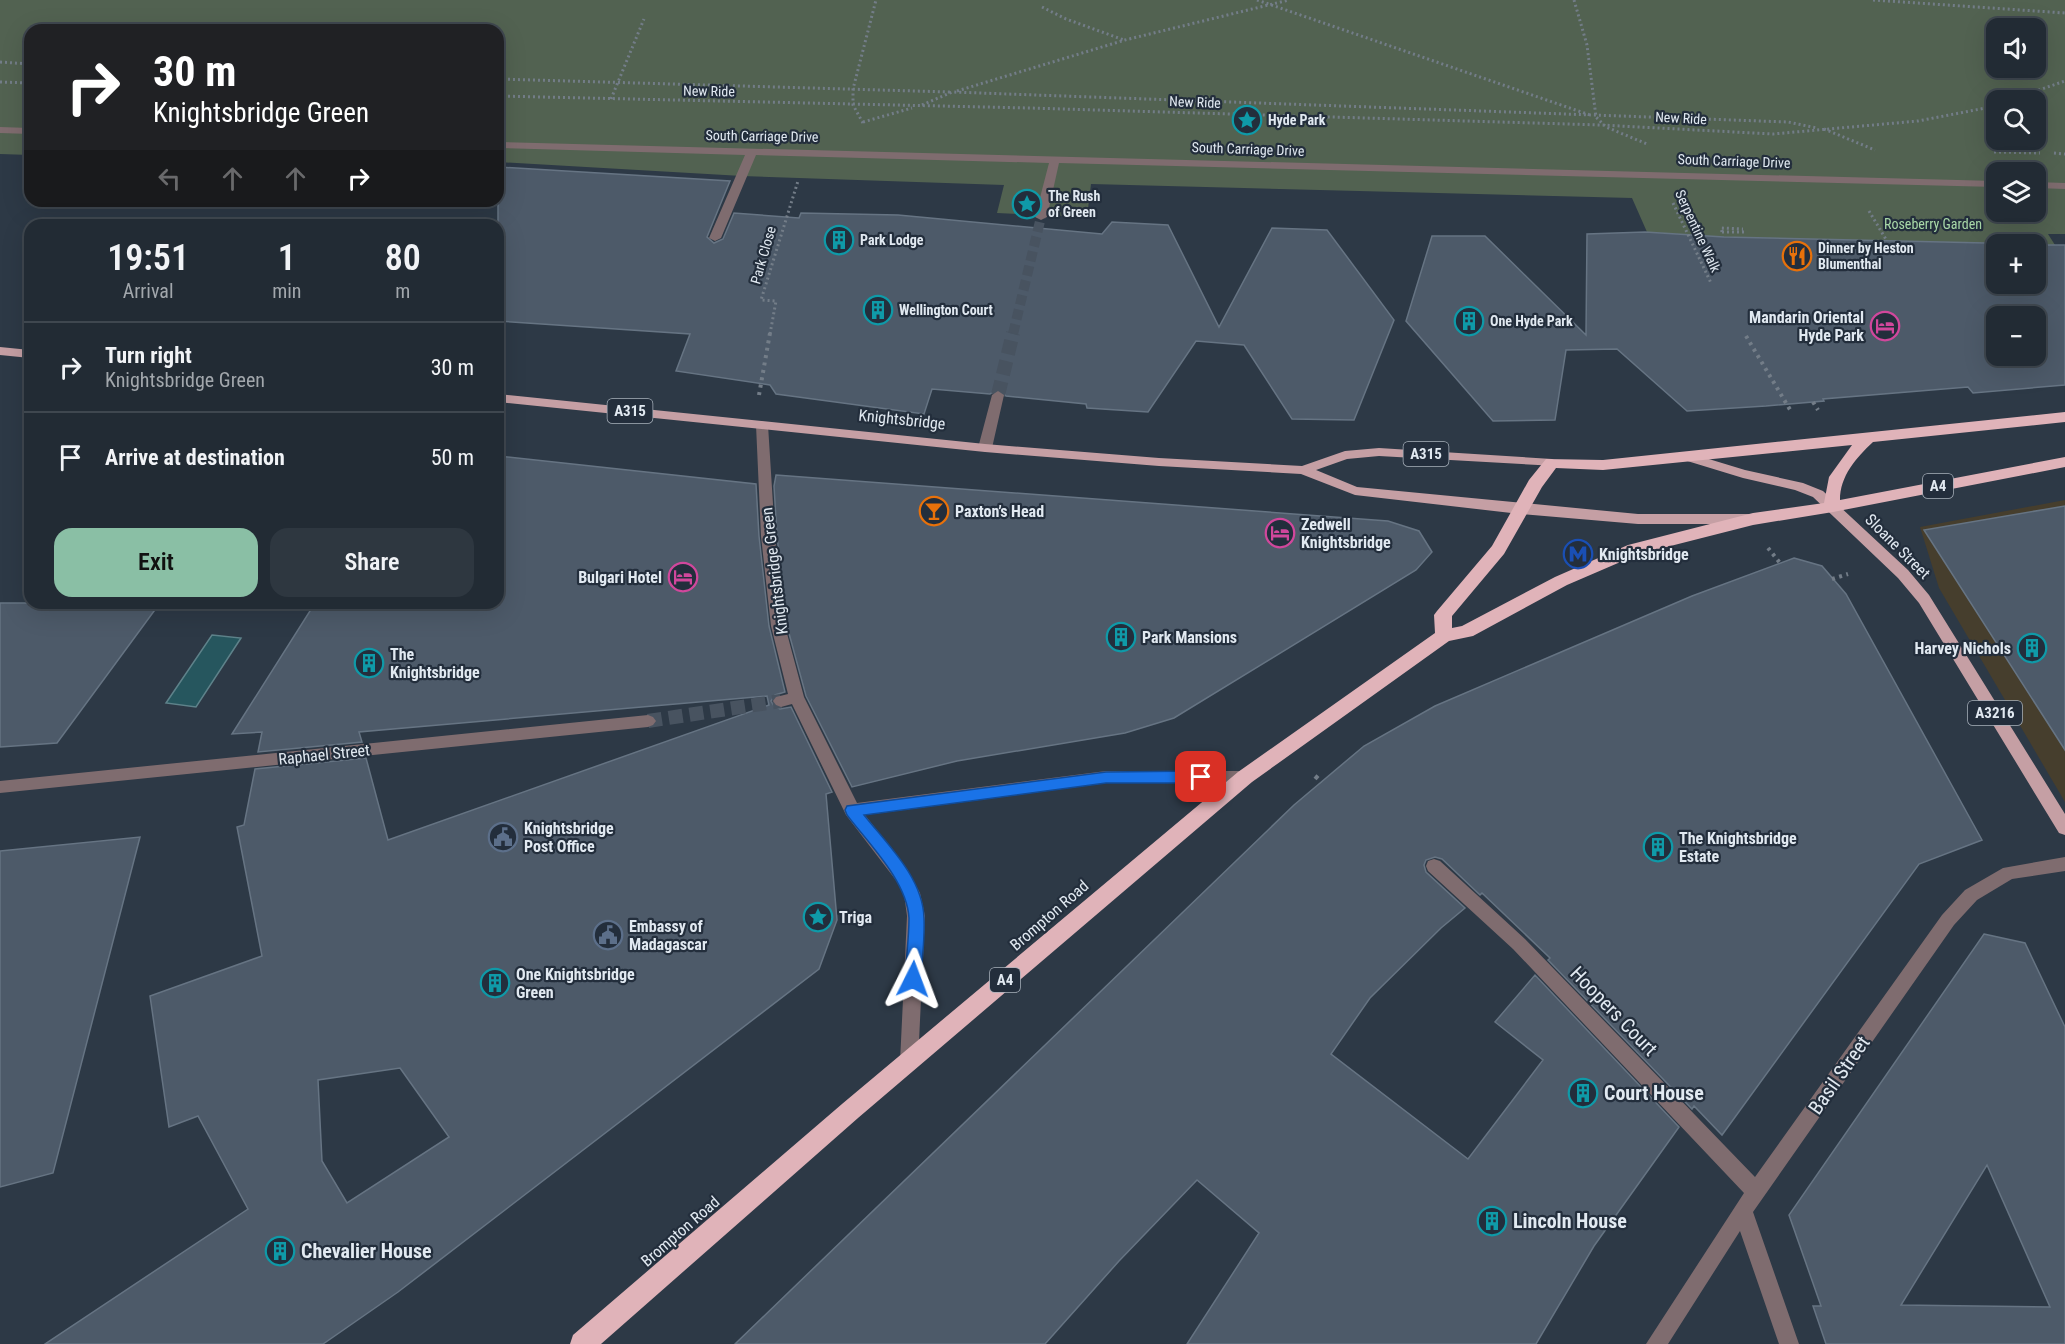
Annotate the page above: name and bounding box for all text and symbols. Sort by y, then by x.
map controls [1986,18,2046,366]
button: sound [1986,18,2046,78]
text: 30 m [153,47,236,96]
icon: right [54,48,132,126]
street label: New Ride [683,83,735,99]
button: search [1986,90,2046,150]
street label: New Ride [1169,93,1222,111]
text: Knightsbridge Green [153,97,369,129]
place icon: Hyde Park [1231,104,1263,136]
street label: New Ride [1655,109,1708,127]
place label: Hyde Park [1268,112,1326,128]
street label: South Carriage Drive [705,127,819,145]
street label: South Carriage Drive [1191,139,1305,159]
street label: South Carriage Drive [1677,151,1791,171]
icon: left [153,162,186,195]
icon: ahead [216,162,249,195]
icon: ahead [279,162,312,195]
icon: right [342,162,375,195]
button: layers [1986,162,2046,222]
street label: Serpentine Walk [1672,187,1724,275]
place icon: The Rush of Green [1011,188,1043,220]
place label: The Rush of Green [1048,188,1100,220]
park label: Roseberry Garden [1884,216,1982,232]
street label: Park Close [747,224,779,286]
building icon: Park Lodge [823,224,855,256]
place label: Park Lodge [860,232,924,248]
button: + [1986,234,2046,294]
text: 19:51 [107,237,189,279]
text: 1 [278,237,296,279]
text: 80 [385,237,421,279]
restaurant icon: Dinner by Heston Blumenthal [1781,240,1813,272]
place label: Dinner by Heston Blumenthal [1818,240,1914,272]
text: Arrival [123,279,174,303]
text: min [272,279,302,303]
text: m [395,279,410,303]
building icon: Wellington Court [862,294,894,326]
place label: Wellington Court [899,302,993,318]
building icon: One Hyde Park [1453,305,1485,337]
button: − [1986,306,2046,366]
place label: Mandarin Oriental Hyde Park [1749,308,1864,345]
hotel icon: Mandarin Oriental Hyde Park [1869,310,1901,342]
place label: One Hyde Park [1490,313,1573,329]
text: Turn right [105,343,192,368]
icon: right [54,351,87,384]
text: 30 m [431,355,474,380]
text: Knightsbridge Green [105,368,265,392]
road number: A315 [608,399,652,423]
street label: Knightsbridge [857,405,946,434]
icon: arrive [54,441,87,474]
road number: A315 [1404,442,1448,466]
text: Arrive at destination [105,445,285,470]
text: 50 m [431,445,474,470]
road number: A4 [1923,474,1953,498]
bar icon: Paxton’s Head [918,495,950,527]
place label: Paxton’s Head [955,502,1044,521]
street label: Knightsbridge Green [757,506,792,636]
street label: Sloane Street [1861,510,1934,583]
place label: Zedwell Knightsbridge [1301,515,1391,552]
hotel icon: Zedwell Knightsbridge [1264,517,1296,549]
button: Exit [54,528,258,597]
button: Share [270,528,474,597]
metro station icon: Knightsbridge [1562,538,1594,570]
place label: Knightsbridge [1599,545,1689,564]
hotel icon: Bulgari Hotel [667,561,699,593]
place label: Bulgari Hotel [578,568,662,587]
building icon: Park Mansions [1105,621,1137,653]
place label: Park Mansions [1142,628,1237,647]
building icon: Harvey Nichols [2016,632,2048,664]
place label: Harvey Nichols [1914,639,2011,658]
place label: The Knightsbridge [390,645,480,682]
building icon: The Knightsbridge [353,647,385,679]
road number: A3216 [1968,701,2022,725]
street label: Raphael Street [277,740,371,769]
pin [1175,751,1226,802]
icon: arrive [1184,760,1217,793]
place label: Knightsbridge Post Office [524,819,614,856]
public building icon: Knightsbridge Post Office [487,821,519,853]
place label: The Knightsbridge Estate [1679,829,1797,866]
building icon: The Knightsbridge Estate [1642,831,1674,863]
street label: Brompton Road [1006,876,1092,955]
place icon: Triga [802,901,834,933]
place label: Triga [839,908,873,927]
place label: Embassy of Madagascar [629,917,707,954]
public building icon: Embassy of Madagascar [592,919,624,951]
position arrow [881,947,945,1011]
street label: Hoopers Court [1565,961,1663,1061]
place label: One Knightsbridge Green [516,965,635,1002]
building icon: One Knightsbridge Green [479,967,511,999]
road number: A4 [990,968,1020,992]
street label: Basil Street [1803,1031,1875,1119]
building icon: Court House [1567,1077,1599,1109]
place label: Court House [1604,1081,1704,1105]
street label: Brompton Road [637,1192,723,1271]
building icon: Lincoln House [1476,1205,1508,1237]
place label: Lincoln House [1513,1209,1627,1233]
building icon: Chevalier House [264,1235,296,1267]
place label: Chevalier House [301,1239,432,1263]

